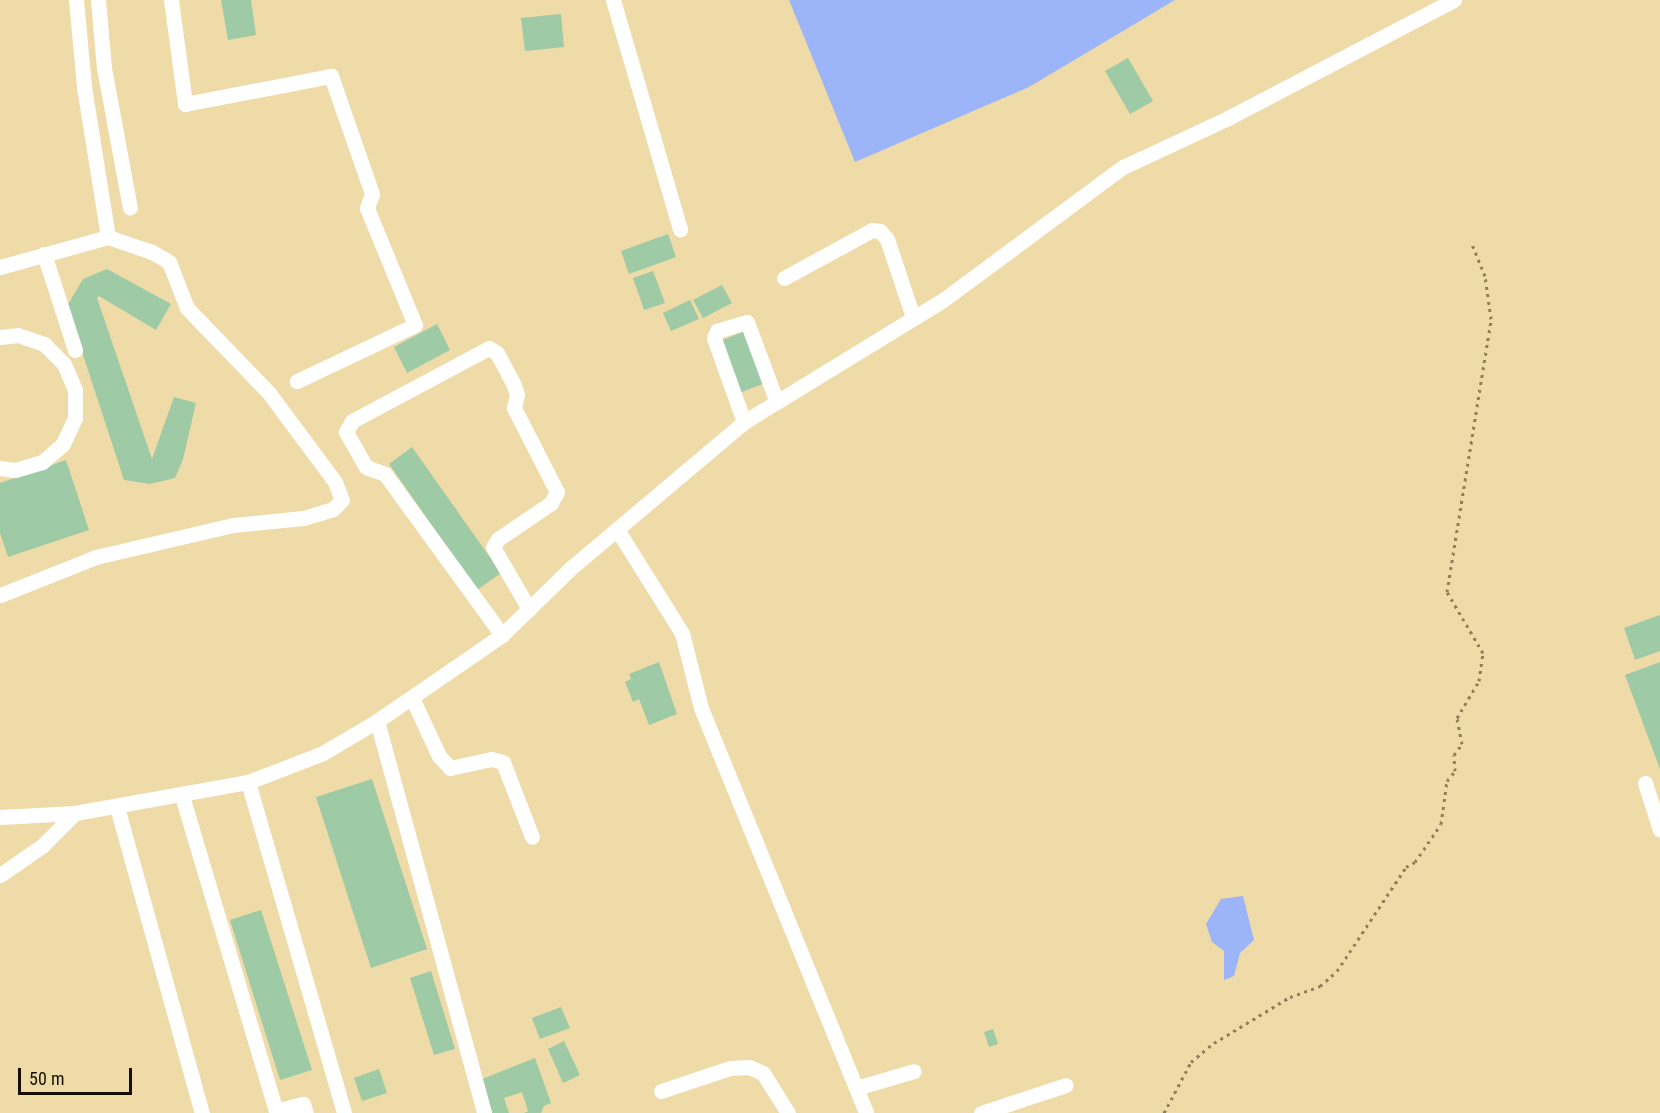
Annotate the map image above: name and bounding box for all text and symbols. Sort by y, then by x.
scale bar [21,1056,135,1094]
text: 50 m [29,1068,64,1089]

